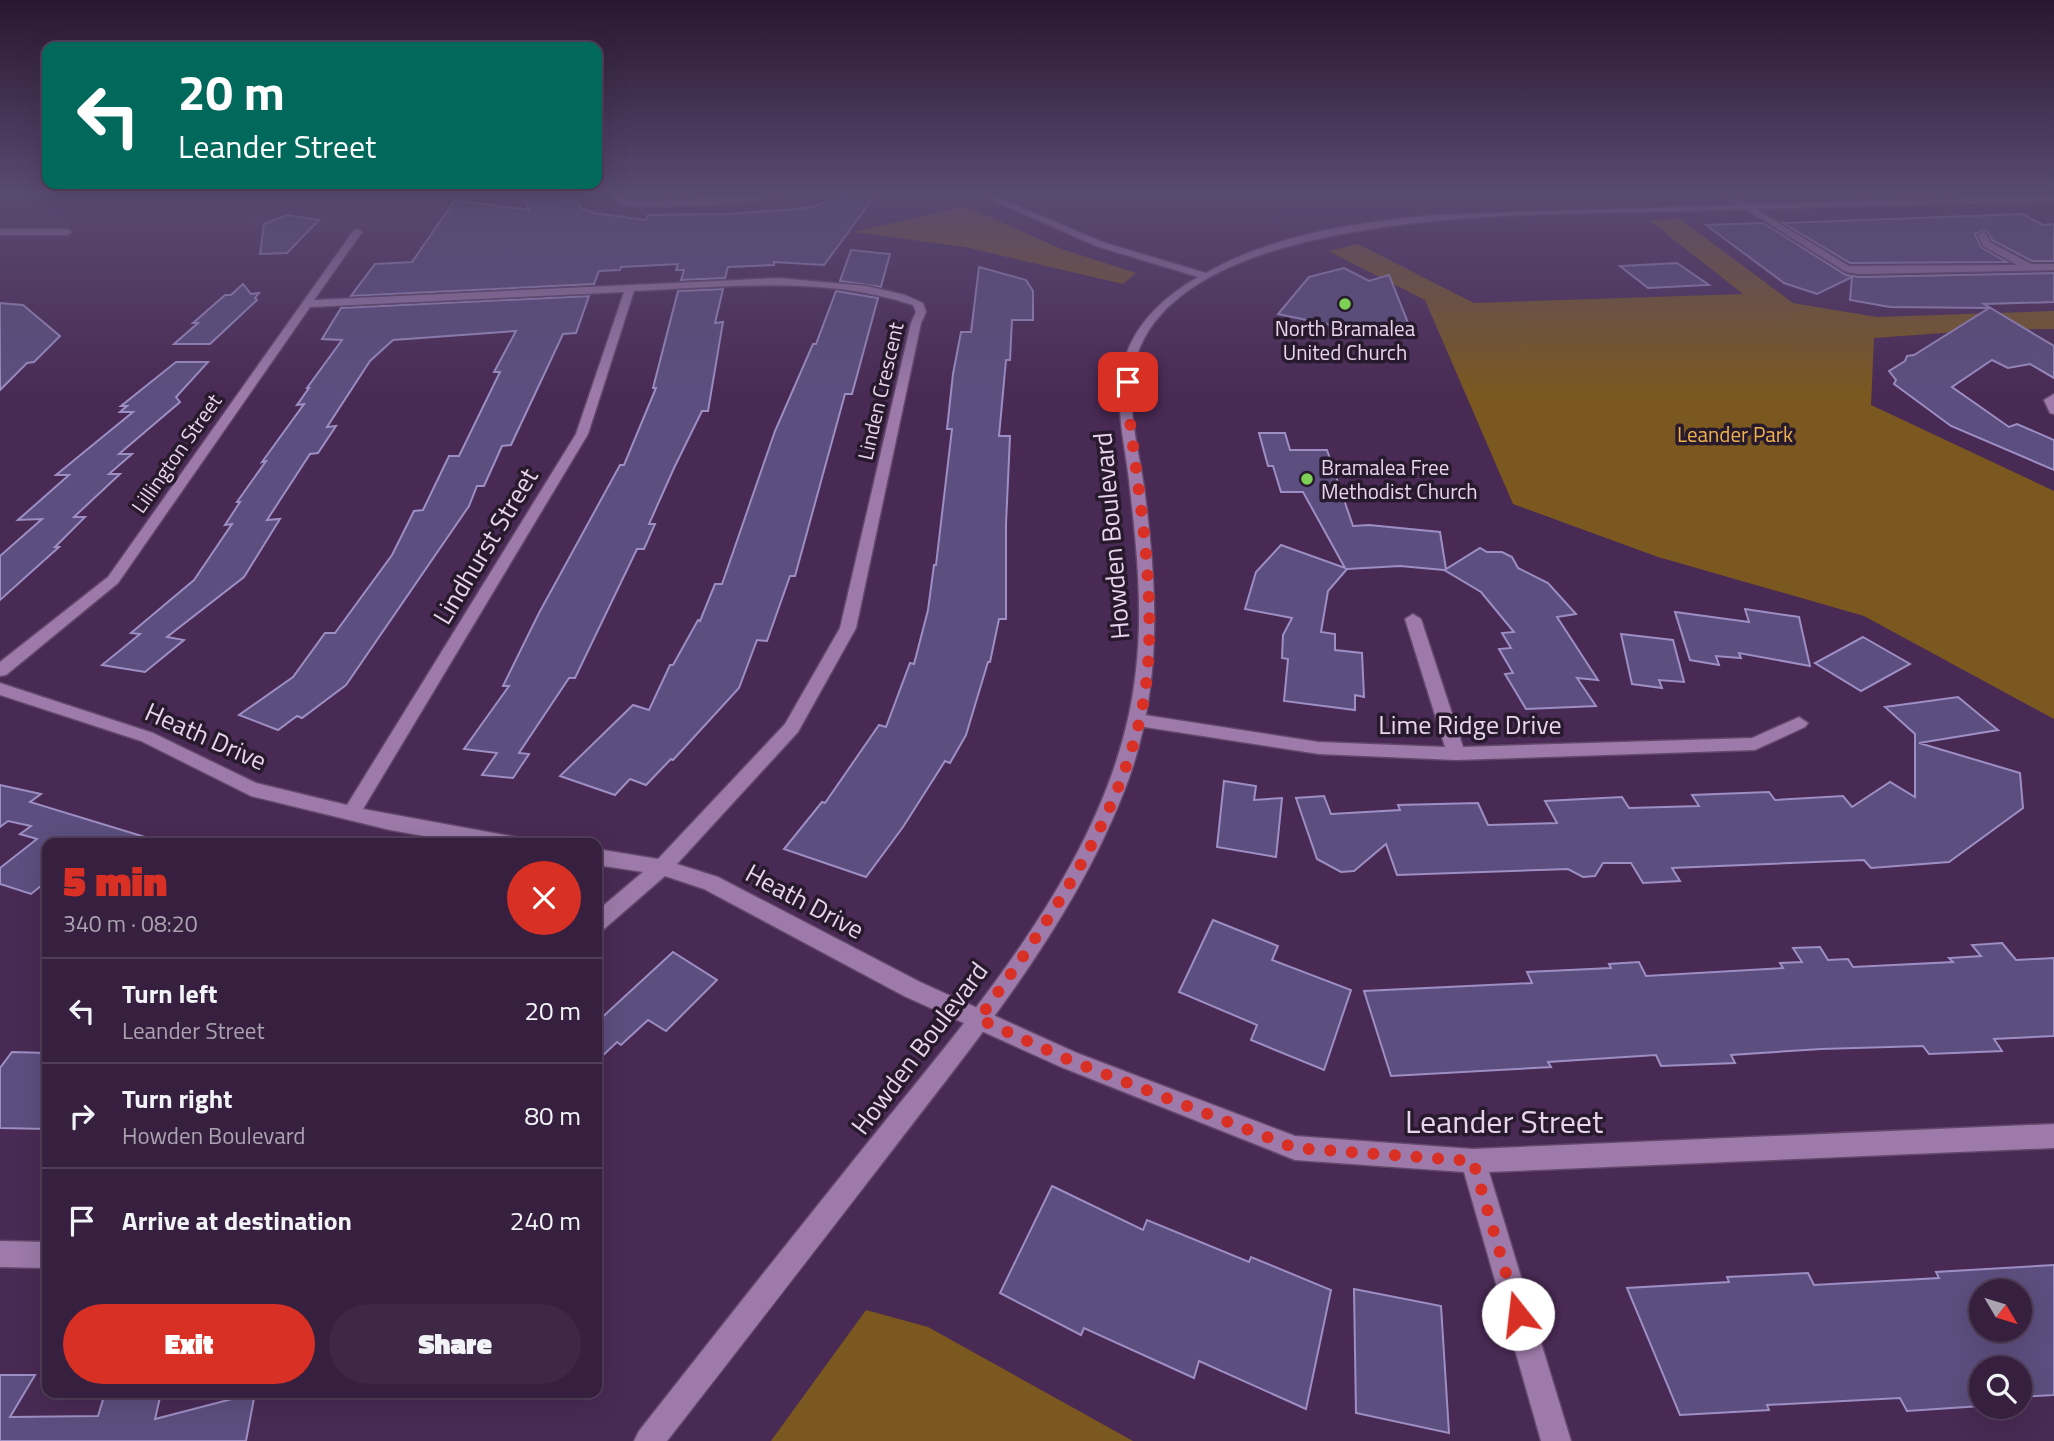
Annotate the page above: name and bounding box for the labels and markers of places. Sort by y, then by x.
marker: North Bramalea United Church [1337,296,1353,312]
place label: North Bramalea United Church [1275,312,1416,368]
pin [1098,352,1158,412]
place label: Bramalea Free Methodist Church [1321,451,1478,507]
marker: Bramalea Free Methodist Church [1299,471,1315,487]

